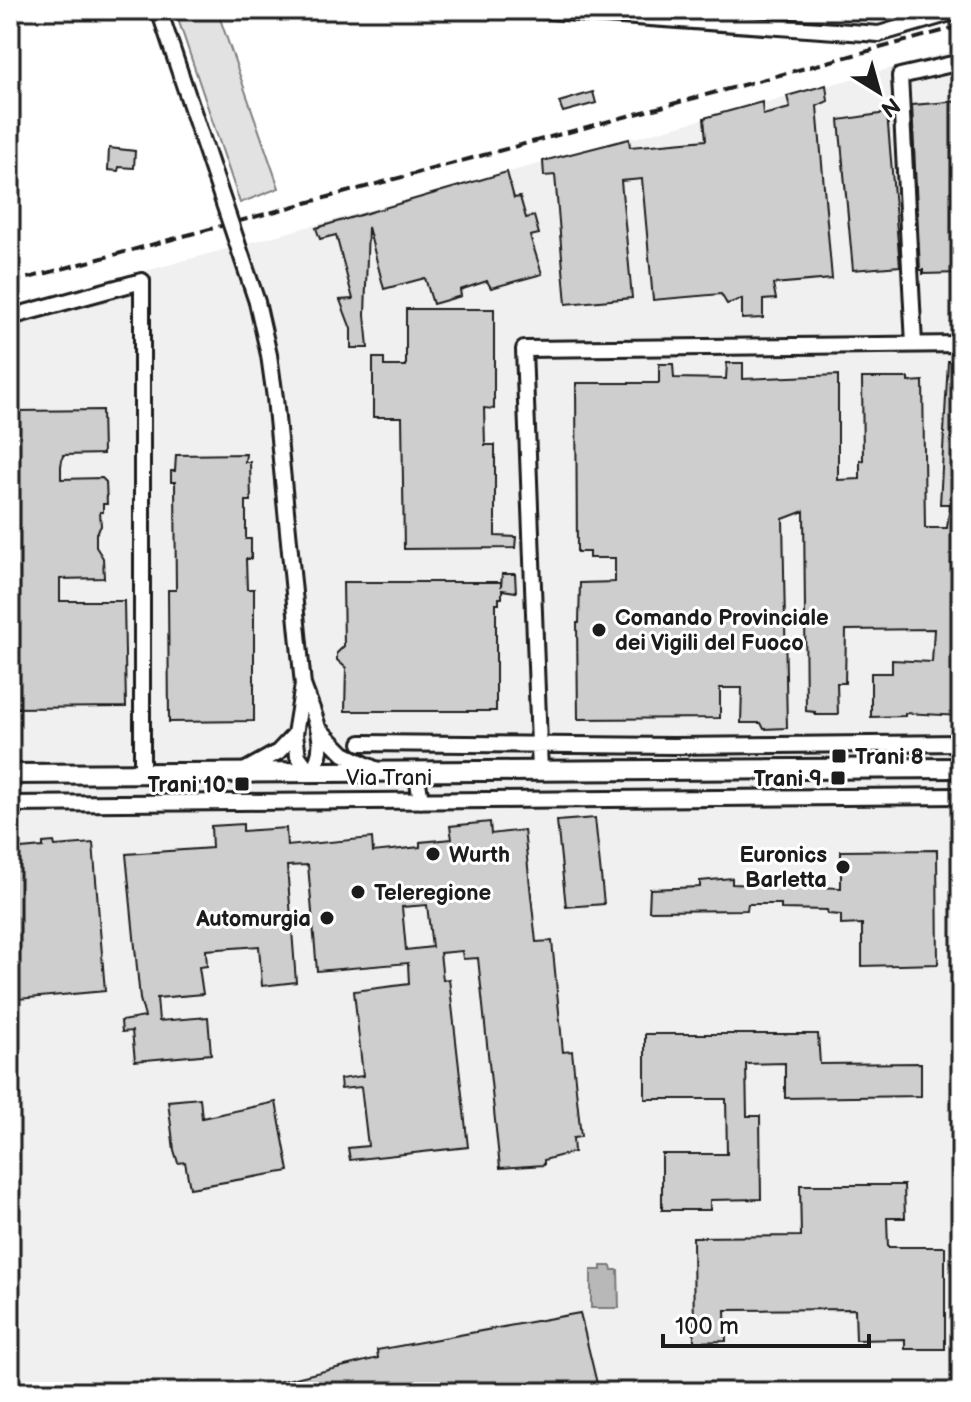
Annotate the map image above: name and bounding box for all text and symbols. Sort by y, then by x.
north arrow [839,52,919,132]
text: N [875,91,905,123]
place label: Comando Provinciale dei Vigili del Fuoco [615,605,829,657]
marker: Comando Provinciale dei Vigili del Fuoco [590,621,608,639]
place label: Trani 8 [855,744,924,771]
marker: Trani 8 [830,747,848,765]
street label: Via Trani [346,765,432,792]
place label: Trani 9 [754,766,822,793]
marker: Trani 9 [829,769,847,787]
place label: Trani 10 [147,772,226,799]
marker: Trani 10 [233,775,251,793]
place label: Wurth [449,842,510,869]
place label: Euronics Barletta [739,842,827,894]
marker: Wurth [424,845,442,863]
marker: Euronics Barletta [834,858,852,876]
place label: Teleregione [374,880,491,907]
marker: Teleregione [349,883,367,901]
place label: Automurgia [195,906,311,933]
marker: Automurgia [318,909,336,927]
scale bar [663,1298,869,1348]
text: 100 m [675,1312,739,1341]

